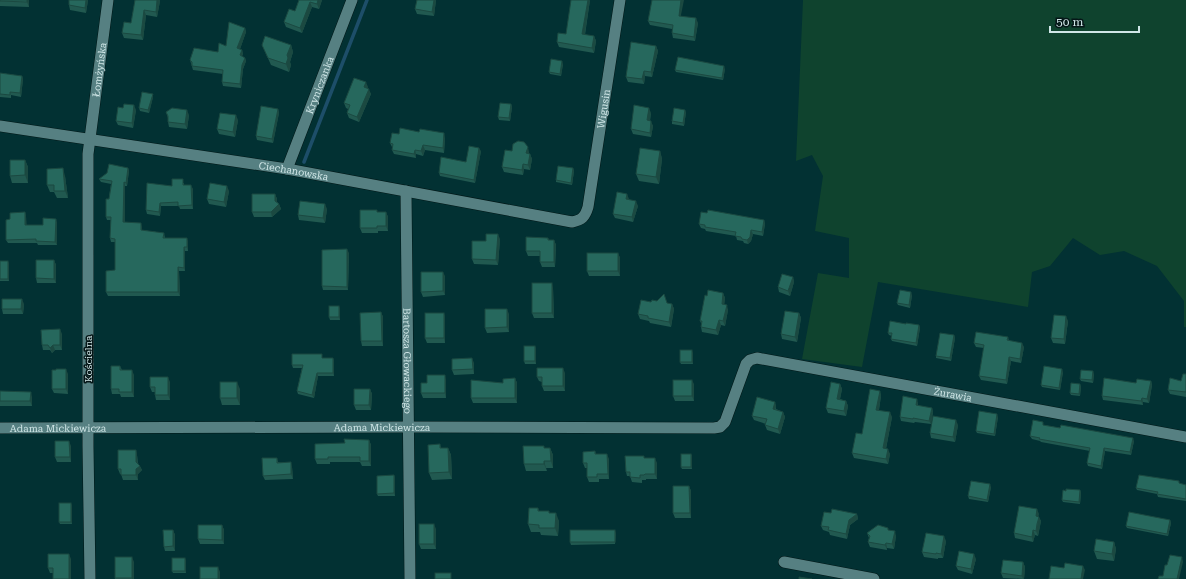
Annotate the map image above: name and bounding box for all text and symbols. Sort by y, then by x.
scale bar [1050,8,1139,34]
text: 50 m [1056,15,1083,29]
street label: Łomżyńska [90,41,108,98]
street label: Kryniczanka [303,54,336,115]
street label: Wigusin [595,88,612,129]
street label: Ciechanowska [258,159,330,182]
street label: Bartosza Głowackiego [402,308,414,414]
street label: Kościelna [83,335,94,383]
street label: Żurawia [933,385,973,403]
street label: Adama Mickiewicza [334,421,431,433]
street label: Adama Mickiewicza [10,422,107,433]

